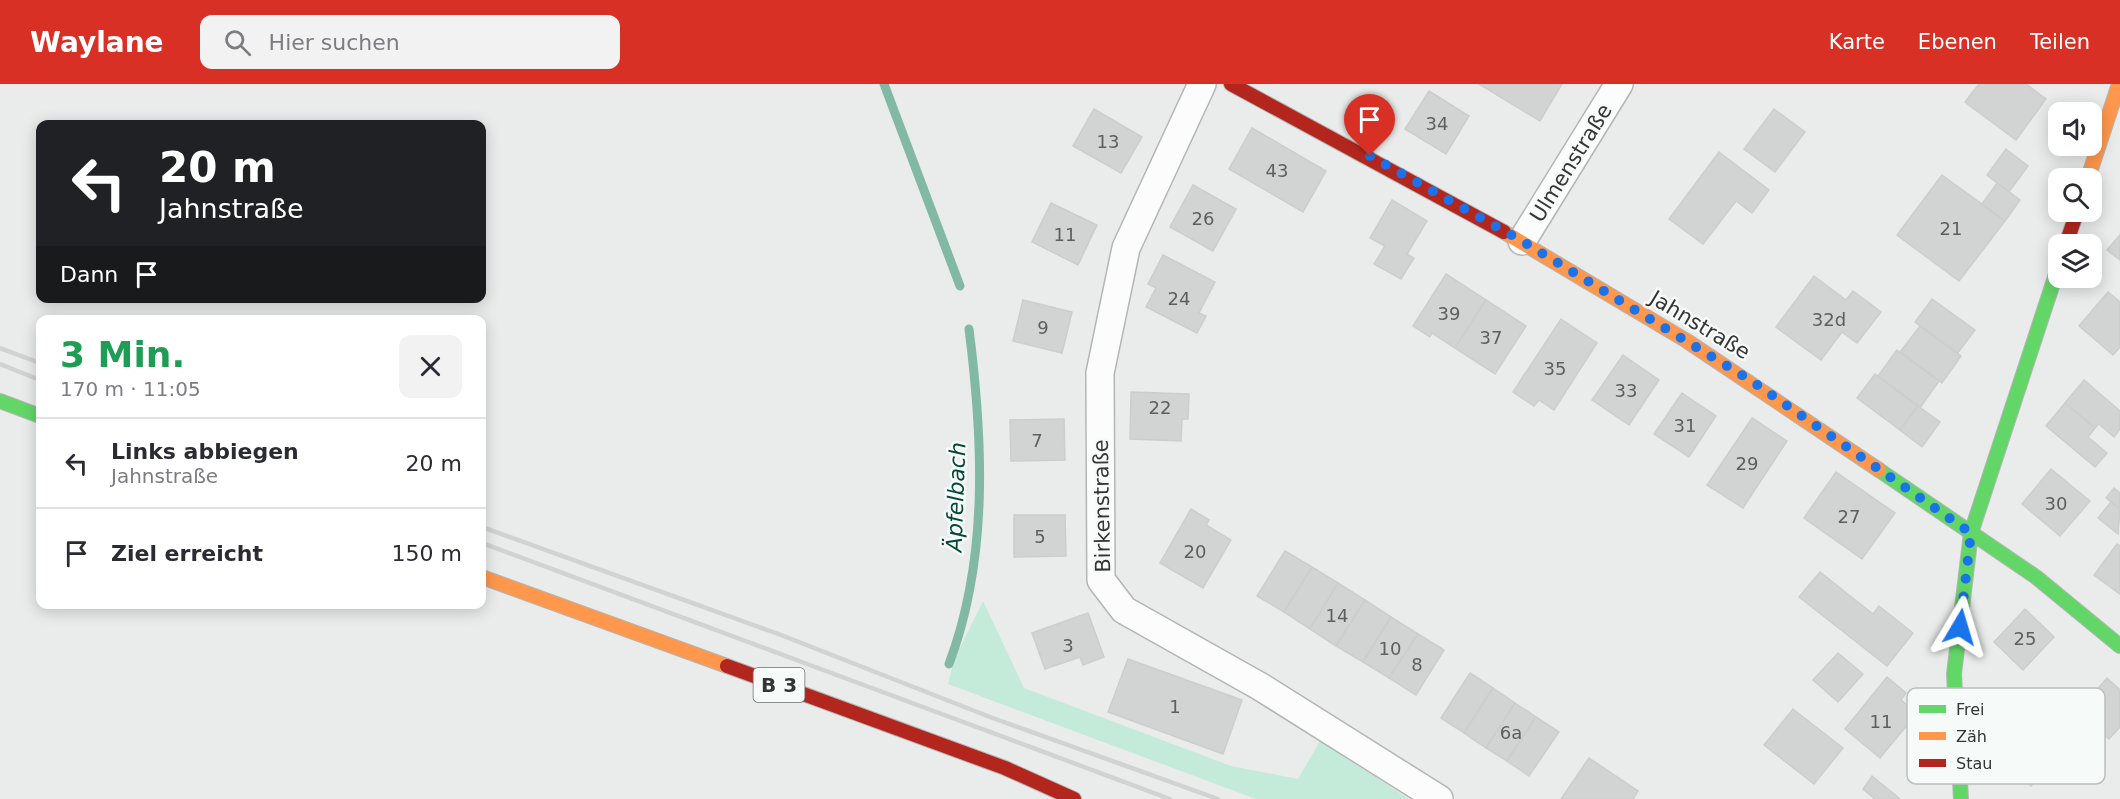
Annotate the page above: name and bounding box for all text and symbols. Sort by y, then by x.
search box [200,15,620,69]
text: Waylane [30,26,164,59]
icon: search [221,26,254,59]
text: Hier suchen [269,30,400,55]
text: Karte [1829,30,1885,54]
text: Ebenen [1918,30,1997,54]
text: Teilen [2030,30,2090,54]
pin [1344,94,1395,156]
street label: Ulmenstraße [1525,100,1617,226]
map controls [2048,102,2102,288]
button: sound [2048,102,2102,156]
icon: arrive [1353,103,1386,136]
house number: 34 [1426,113,1448,134]
house number: 13 [1097,131,1119,152]
text: 20 m [159,143,276,192]
icon: left [60,144,138,222]
house number: 43 [1266,160,1288,181]
button: search [2048,168,2102,222]
text: Jahnstraße [159,193,304,224]
house number: 26 [1192,208,1214,229]
house number: 21 [1940,218,1962,239]
house number: 11 [1054,224,1076,245]
button: layers [2048,234,2102,288]
icon: arrive [130,258,163,291]
text: Dann [60,262,118,287]
street label: Jahnstraße [1644,285,1754,364]
house number: 24 [1168,288,1190,309]
house number: 39 [1438,303,1460,324]
house number: 32d [1812,309,1846,330]
house number: 9 [1037,317,1049,338]
house number: 37 [1480,327,1502,348]
text: 3 Min. [60,334,185,375]
button: close [399,335,462,398]
house number: 35 [1544,358,1566,379]
text: 170 m · 11:05 [60,377,201,401]
house number: 33 [1615,380,1637,401]
house number: 22 [1149,397,1171,418]
house number: 31 [1674,415,1696,436]
house number: 7 [1031,430,1043,451]
text: Links abbiegen [111,439,299,464]
street label: Birkenstraße [1089,439,1115,573]
water label: Äpfelbach [942,442,970,554]
icon: left [60,447,93,480]
text: 20 m [406,451,462,476]
house number: 29 [1736,453,1758,474]
text: Jahnstraße [111,464,218,488]
house number: 30 [2045,493,2067,514]
house number: 27 [1838,506,1860,527]
house number: 5 [1034,526,1046,547]
icon: arrive [60,537,93,570]
text: Ziel erreicht [111,541,263,566]
text: 150 m [392,541,462,566]
house number: 20 [1184,541,1206,562]
position arrow [1928,595,1992,659]
house number: 14 [1326,605,1348,626]
house number: 25 [2014,628,2036,649]
house number: 3 [1062,635,1074,656]
house number: 10 [1379,638,1401,659]
house number: 8 [1411,654,1423,675]
road number: B 3 [754,668,804,702]
legend [1907,688,2105,784]
house number: 1 [1169,696,1181,717]
text: Frei [1956,700,1985,719]
house number: 11 [1870,711,1892,732]
house number: 6a [1500,722,1522,743]
text: Zäh [1956,727,1987,746]
text: Stau [1956,754,1992,773]

